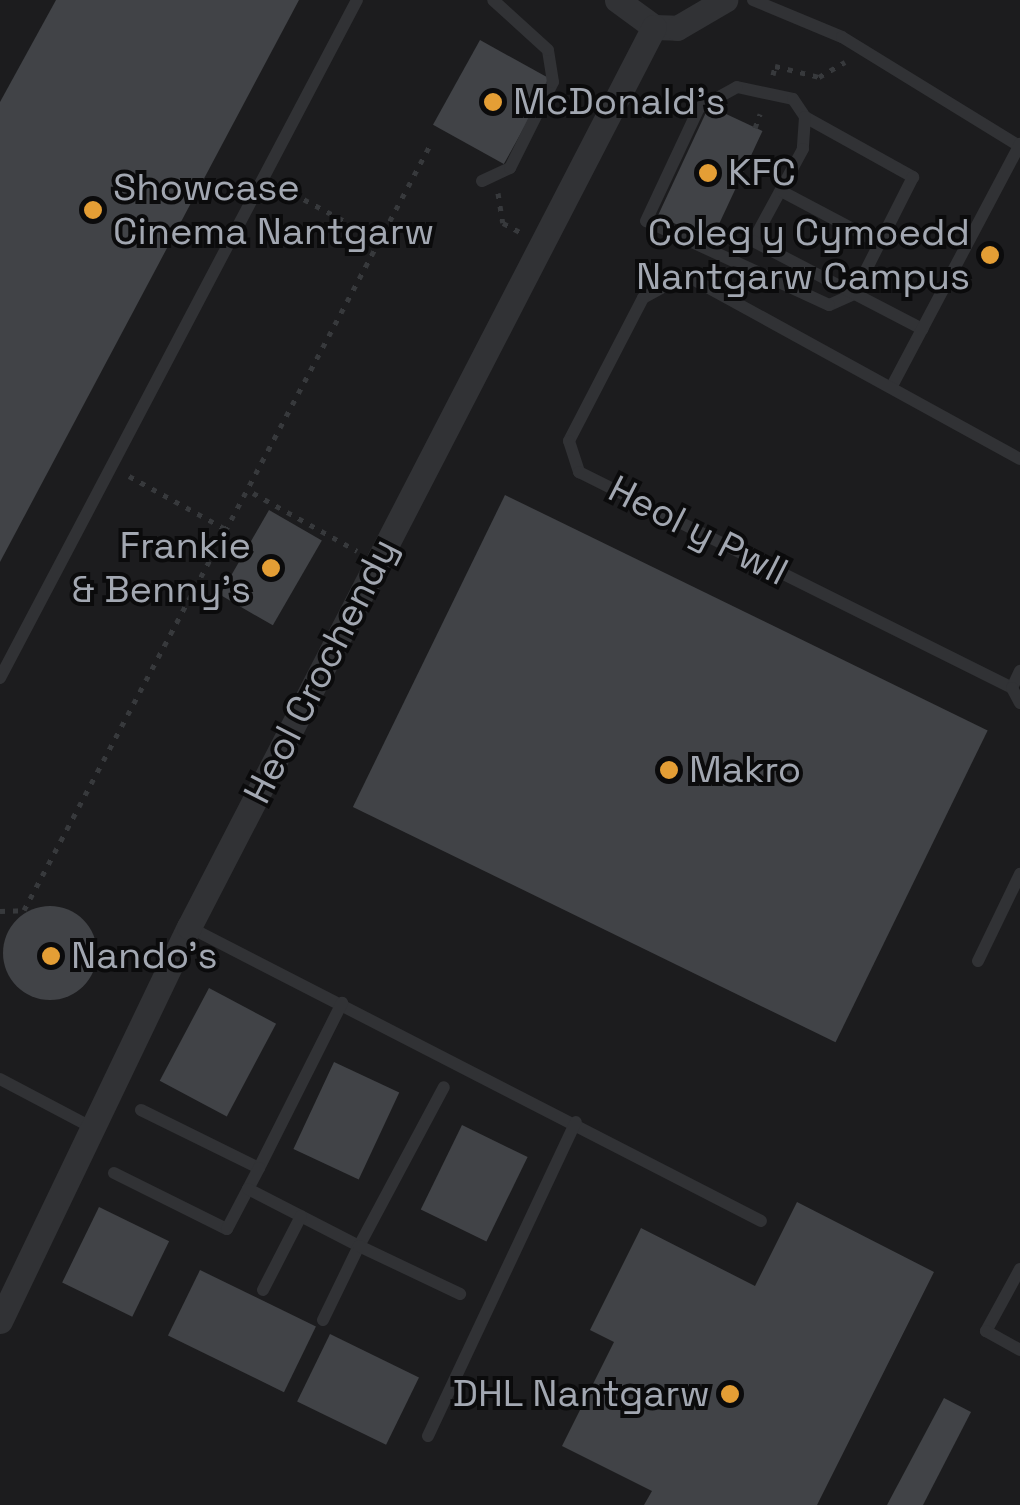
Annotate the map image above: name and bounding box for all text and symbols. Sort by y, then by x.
place label: McDonald's [513,79,726,125]
marker: McDonald's [482,91,504,113]
place label: KFC [728,150,796,196]
marker: KFC [697,162,719,184]
place label: Showcase Cinema Nantgarw [113,165,434,254]
marker: Showcase Cinema Nantgarw [82,199,104,221]
place label: Coleg y Cymoedd Nantgarw Campus [636,210,970,300]
marker: Coleg y Cymoedd Nantgarw Campus [979,244,1001,266]
street label: Heol y Pwll [601,466,795,596]
place label: Frankie & Benny's [72,523,251,612]
street label: Heol Crochendy [235,531,407,811]
marker: Frankie & Benny's [260,557,282,579]
place label: Makro [689,747,801,793]
marker: Makro [658,759,680,781]
place label: Nando's [71,933,218,979]
marker: Nando's [40,945,62,967]
place label: DHL Nantgarw [452,1371,710,1417]
marker: DHL Nantgarw [719,1383,741,1405]

